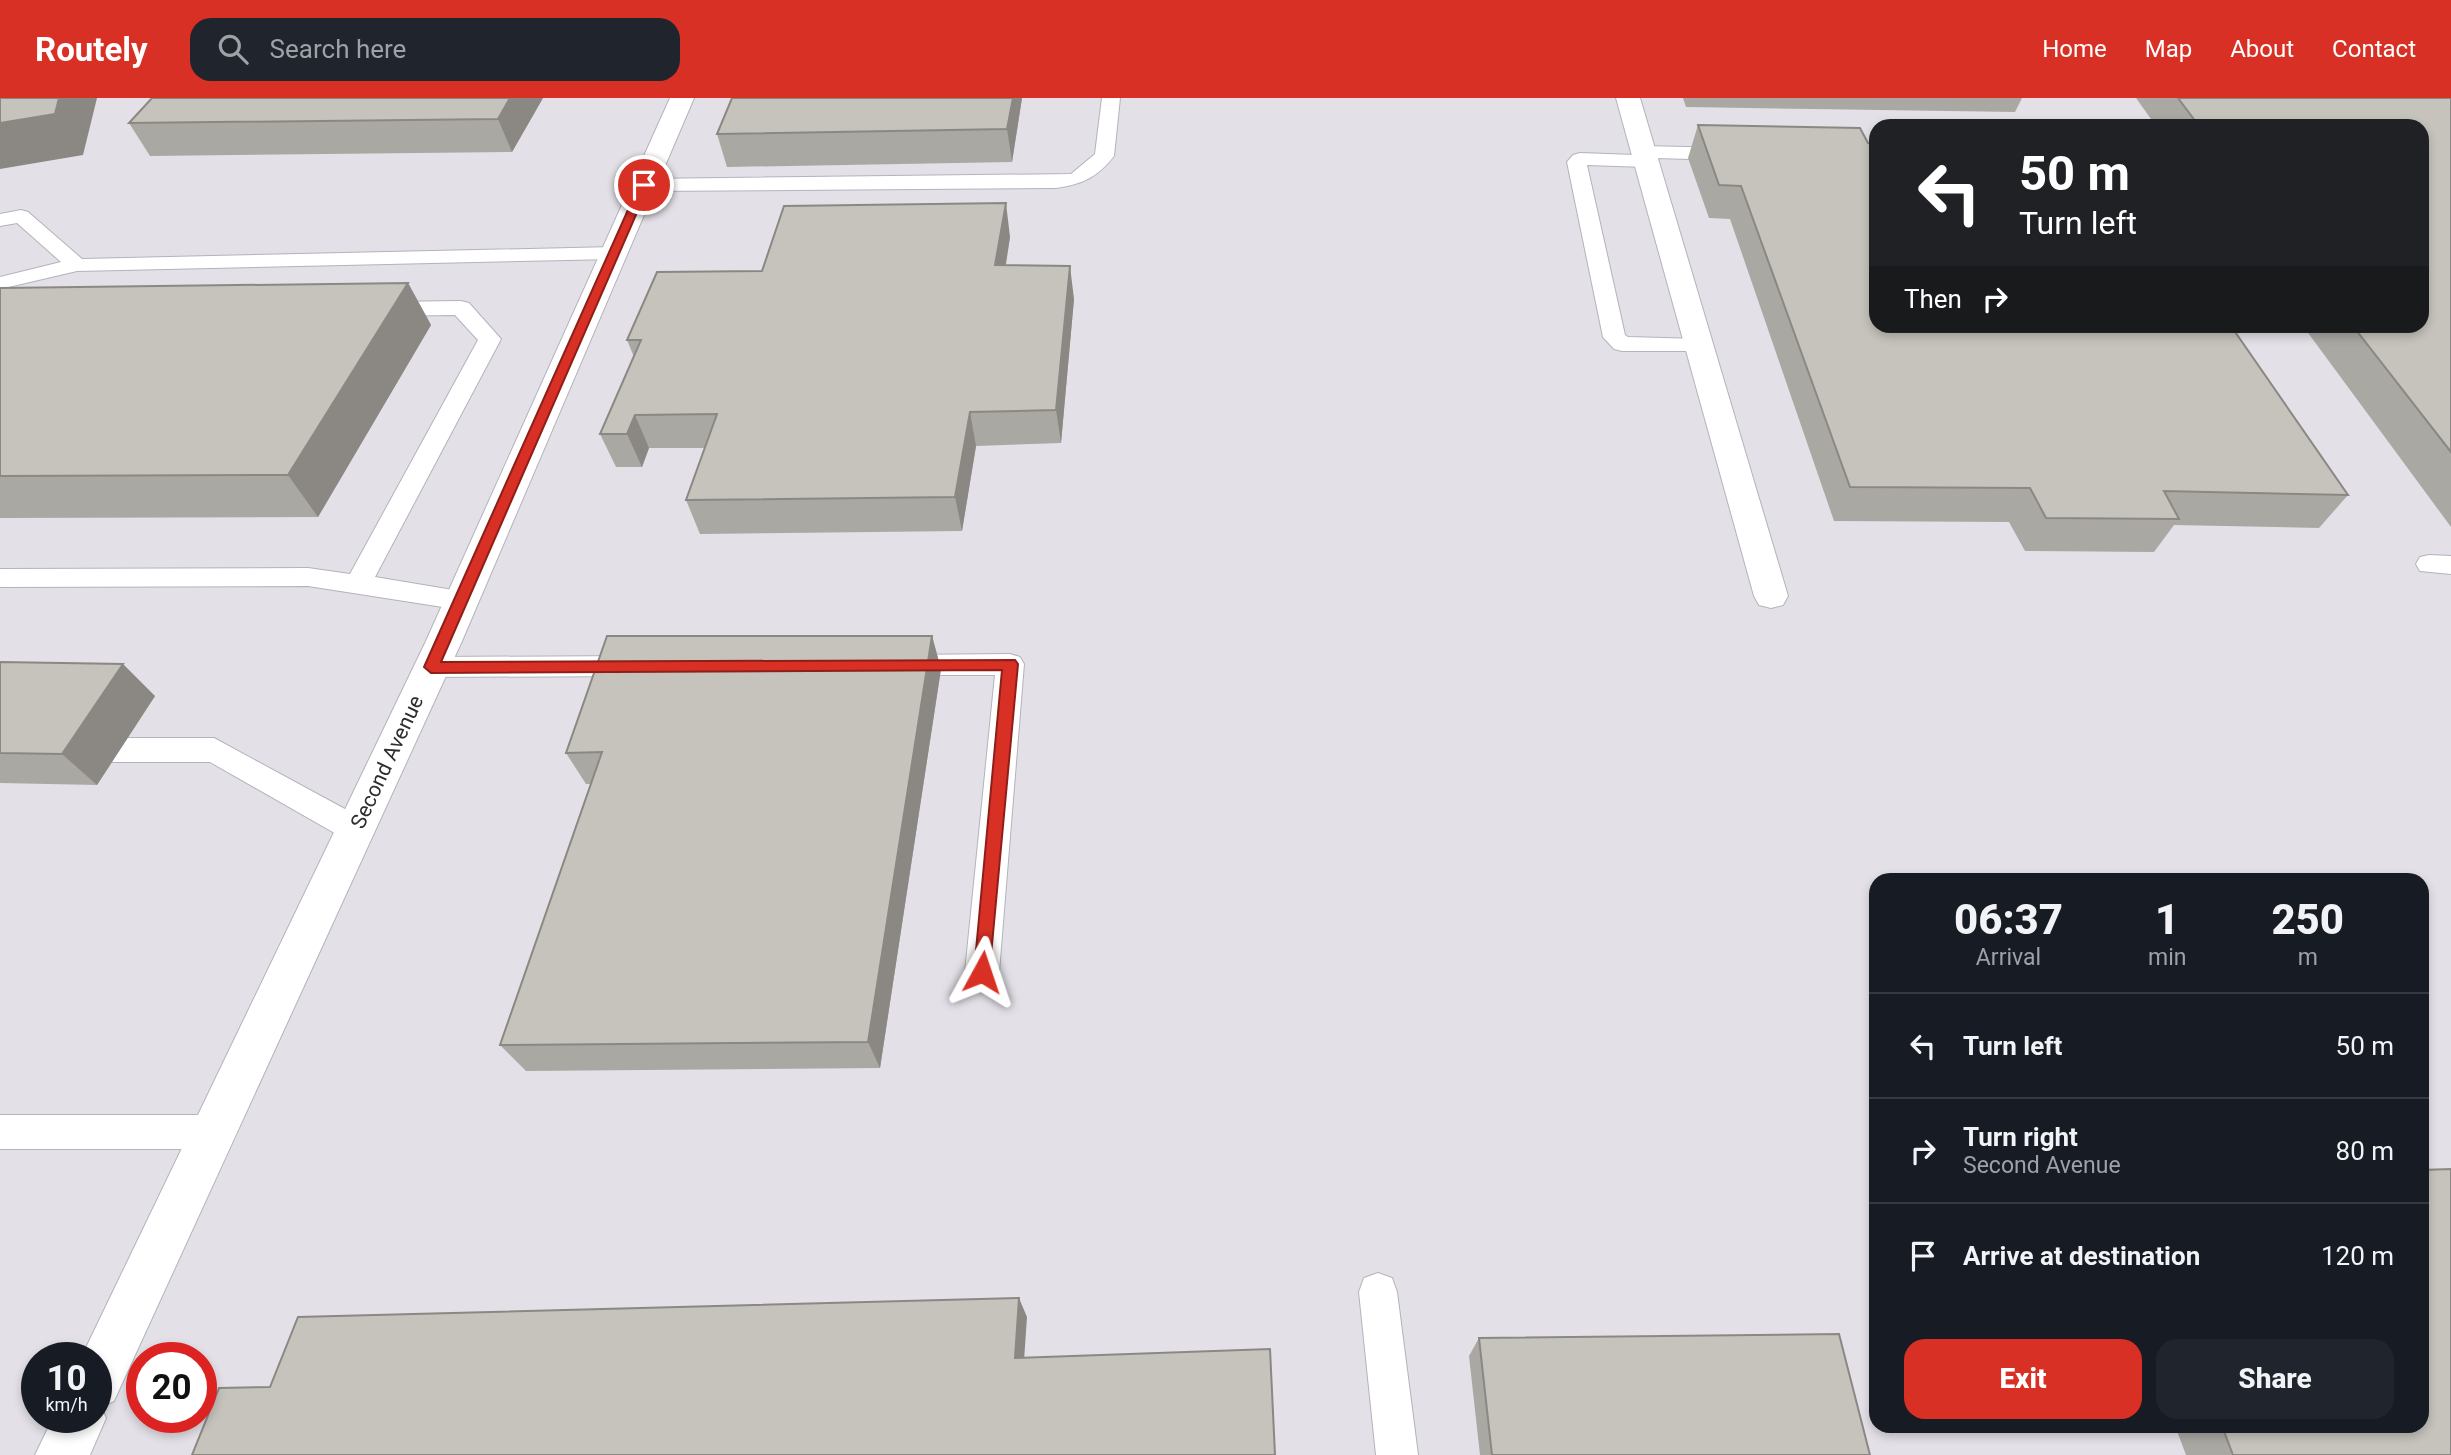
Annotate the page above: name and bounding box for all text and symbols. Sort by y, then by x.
search box [190,18,680,81]
text: Routely [35,30,148,69]
icon: search [214,30,252,68]
text: Search here [270,34,406,64]
text: Home [2042,35,2107,63]
text: Map [2145,35,2192,63]
text: About [2230,35,2294,63]
text: Contact [2332,35,2416,63]
text: 50 m [2019,145,2130,202]
icon: left [1904,147,1995,238]
pin [614,155,674,215]
icon: arrive [625,166,663,204]
text: Turn left [2019,204,2137,242]
icon: right [1976,280,2014,318]
text: Then [1904,284,1962,314]
street label: Second Avenue [346,692,428,832]
text: 06:37 [1954,895,2063,944]
text: 1 [2155,895,2179,944]
text: 250 [2271,895,2344,944]
position arrow [945,935,1019,1009]
text: Arrival [1976,944,2041,971]
text: min [2148,944,2186,971]
text: m [2298,944,2318,971]
icon: left [1904,1027,1942,1065]
text: Turn left [1963,1031,2062,1061]
text: 50 m [2336,1031,2394,1061]
text: Turn right [1963,1122,2078,1152]
icon: right [1904,1132,1942,1170]
text: 80 m [2336,1136,2394,1166]
text: Second Avenue [1963,1152,2121,1179]
icon: arrive [1904,1237,1942,1275]
text: Arrive at destination [1963,1241,2200,1271]
text: 120 m [2321,1241,2394,1271]
button: Exit [1904,1339,2142,1419]
button: Share [2156,1339,2394,1419]
speed limit sign: 20 [126,1342,217,1433]
text: 10 [46,1358,87,1399]
text: km/h [45,1394,88,1415]

